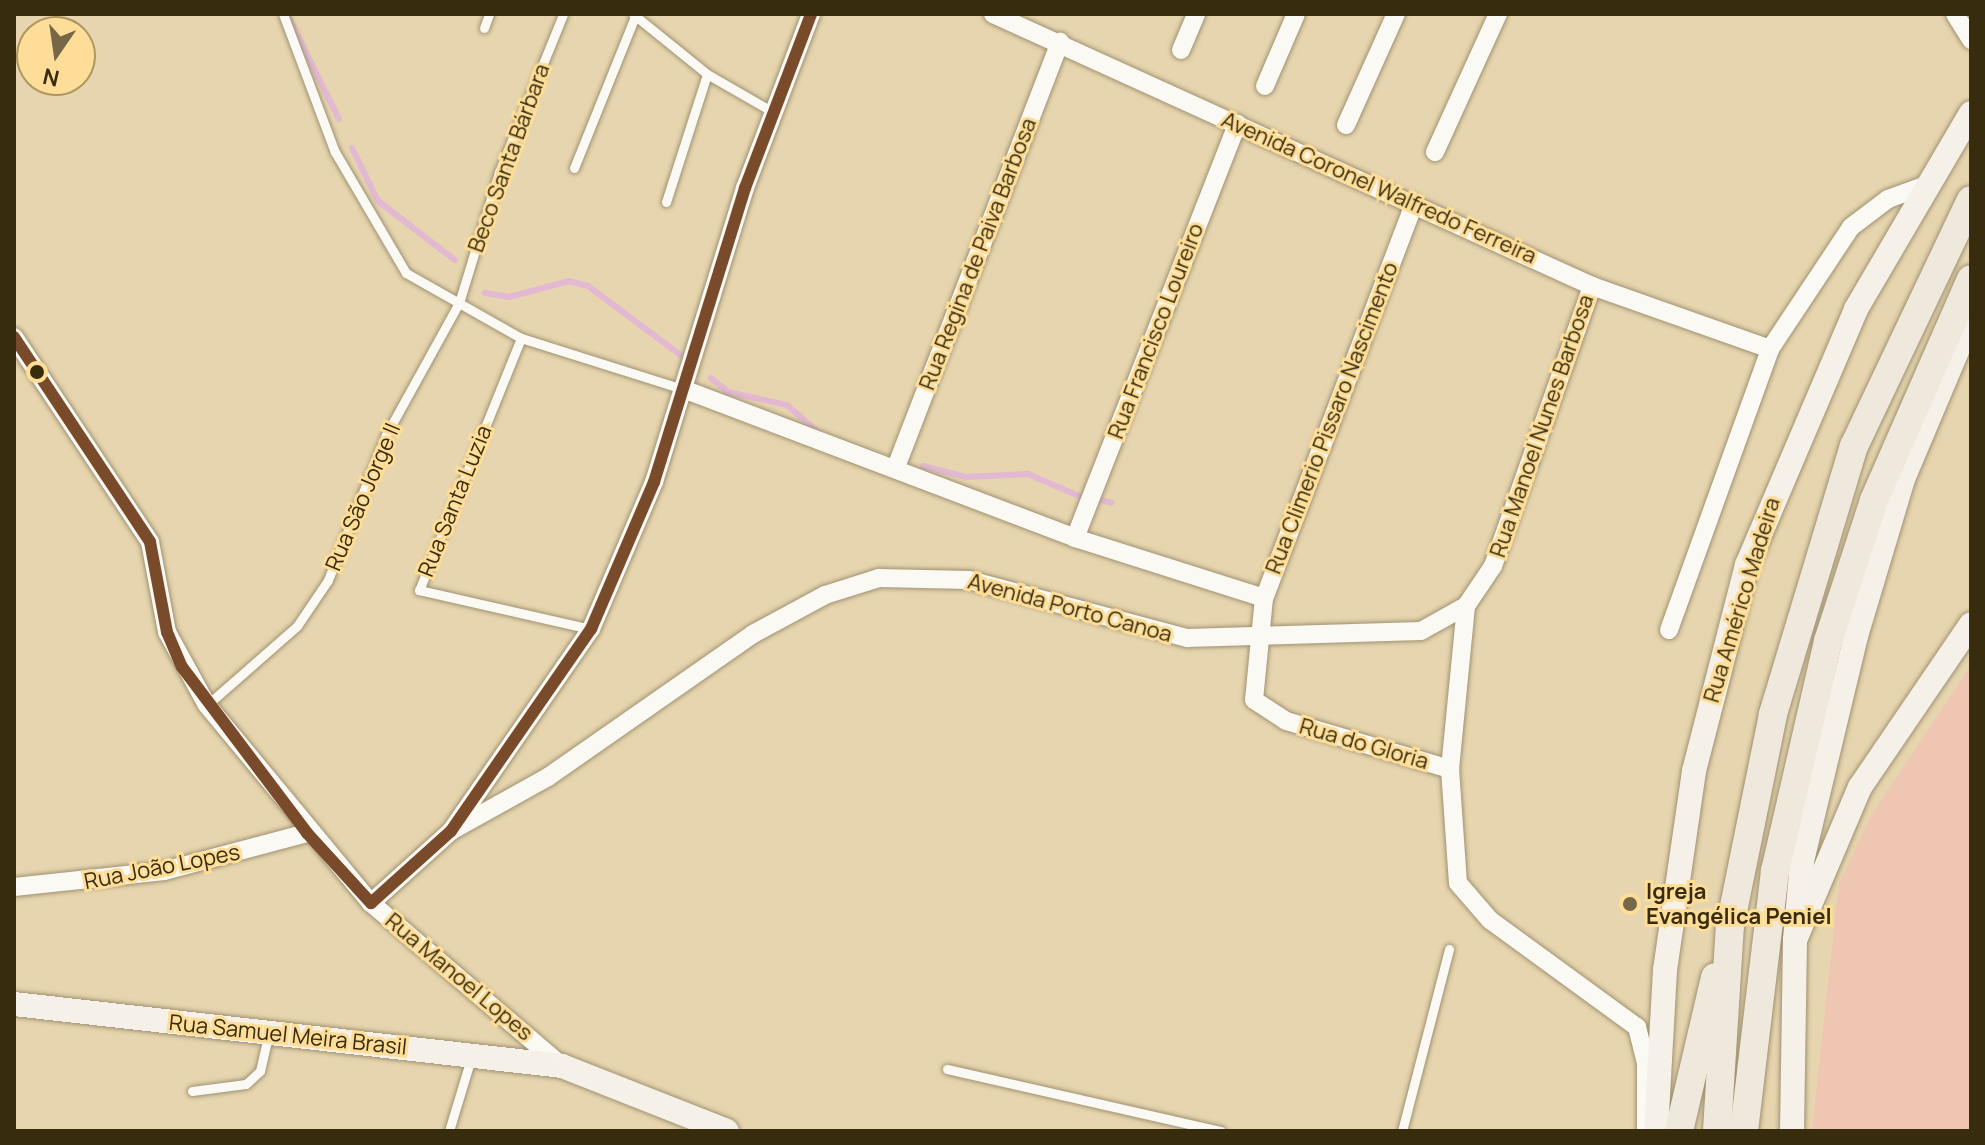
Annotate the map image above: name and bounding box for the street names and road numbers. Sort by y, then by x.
street label: Beco Santa Bárbara [463,60,555,256]
street label: Avenida Coronel Walfredo Ferreira [1218,106,1540,270]
street label: Rua Regina de Paiva Barbosa [914,114,1042,394]
street label: Rua Francisco Loureiro [1103,219,1209,443]
street label: Rua Climerio Pissaro Nascimento [1260,258,1404,578]
street label: Rua Manoel Nunes Barbosa [1485,291,1599,561]
street label: Rua São Jorge II [320,419,406,575]
street label: Rua Santa Luzia [413,421,497,581]
street label: Rua Américo Madeira [1698,494,1786,706]
street label: Avenida Porto Canoa [965,568,1175,648]
street label: Rua do Gloria [1296,713,1432,775]
street label: Rua João Lopes [82,839,242,895]
street label: Rua Manoel Lopes [380,908,538,1046]
street label: Rua Samuel Meira Brasil [168,1009,408,1061]

